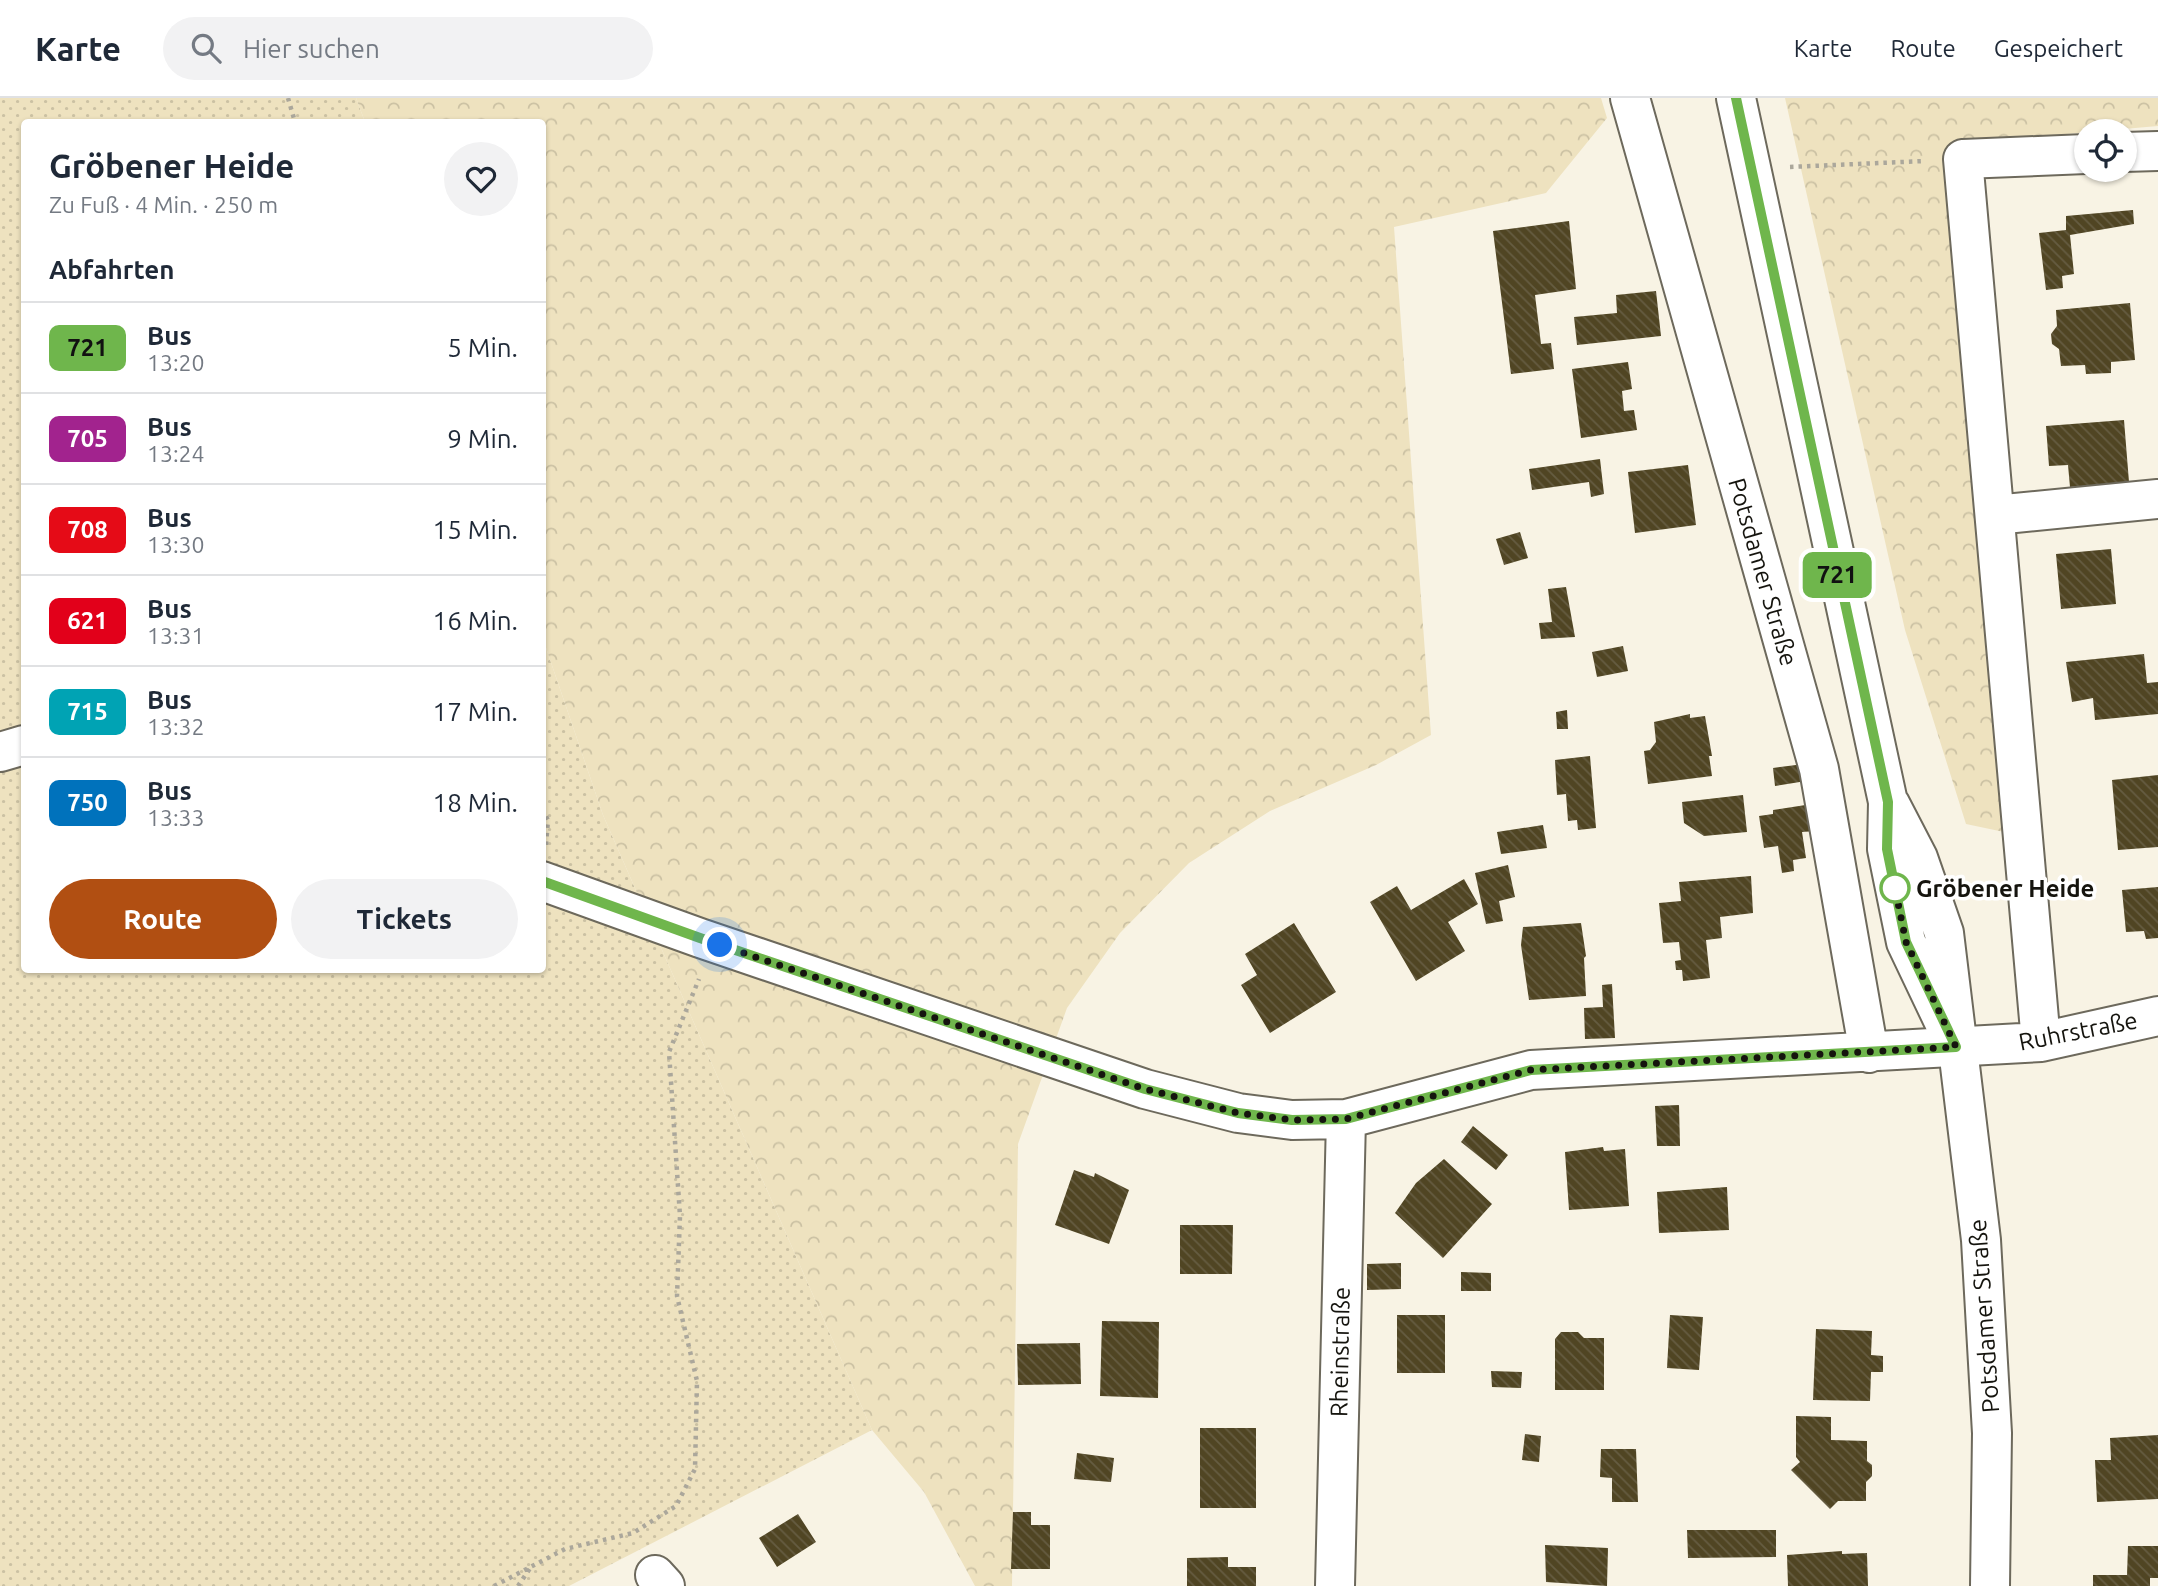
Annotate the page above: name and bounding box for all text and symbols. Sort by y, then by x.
search box [163,17,653,80]
icon: search [187,29,225,67]
text: Karte [35,30,121,67]
text: Hier suchen [243,34,380,63]
text: Karte [1794,35,1852,62]
text: Route [1890,35,1956,62]
text: Gespeichert [1994,35,2123,62]
map controls [2074,119,2137,182]
button: locate [2074,119,2137,182]
button: heart [444,142,518,216]
text: Gröbener Heide [49,147,294,184]
text: Zu Fuß · 4 Min. · 250 m [49,192,278,217]
text: Abfahrten [49,255,174,284]
text: Bus [147,321,192,350]
text: 5 Min. [447,333,518,362]
text: 721 [67,334,108,361]
text: 13:20 [147,350,205,375]
text: Bus [147,412,192,441]
text: 9 Min. [447,424,518,453]
text: 705 [67,425,108,452]
text: 13:24 [147,441,205,466]
street label: Potsdamer Straße [1723,475,1803,669]
text: Bus [147,503,192,532]
text: 15 Min. [433,515,518,544]
text: 708 [67,516,108,543]
text: 13:30 [147,532,205,557]
line badge: 721 [1797,552,1877,598]
text: 721 [1817,561,1857,588]
text: Bus [147,594,192,623]
text: 16 Min. [433,606,518,635]
text: 621 [67,607,108,634]
text: 13:31 [147,623,205,648]
text: Bus [147,685,192,714]
text: 17 Min. [433,697,518,726]
text: 715 [67,698,108,725]
text: 13:32 [147,714,205,739]
text: Bus [147,776,192,805]
text: 18 Min. [433,788,518,817]
text: 750 [67,789,108,816]
text: 13:33 [147,805,205,830]
marker: Gröbener Heide [1880,873,1910,903]
place label: Gröbener Heide [1916,875,2094,902]
button: Route [49,879,277,959]
button: Tickets [291,879,518,959]
your location [702,927,737,962]
street label: Ruhrstraße [2016,1006,2140,1056]
street label: Potsdamer Straße [1964,1218,2004,1414]
street label: Rheinstraße [1325,1287,1355,1417]

